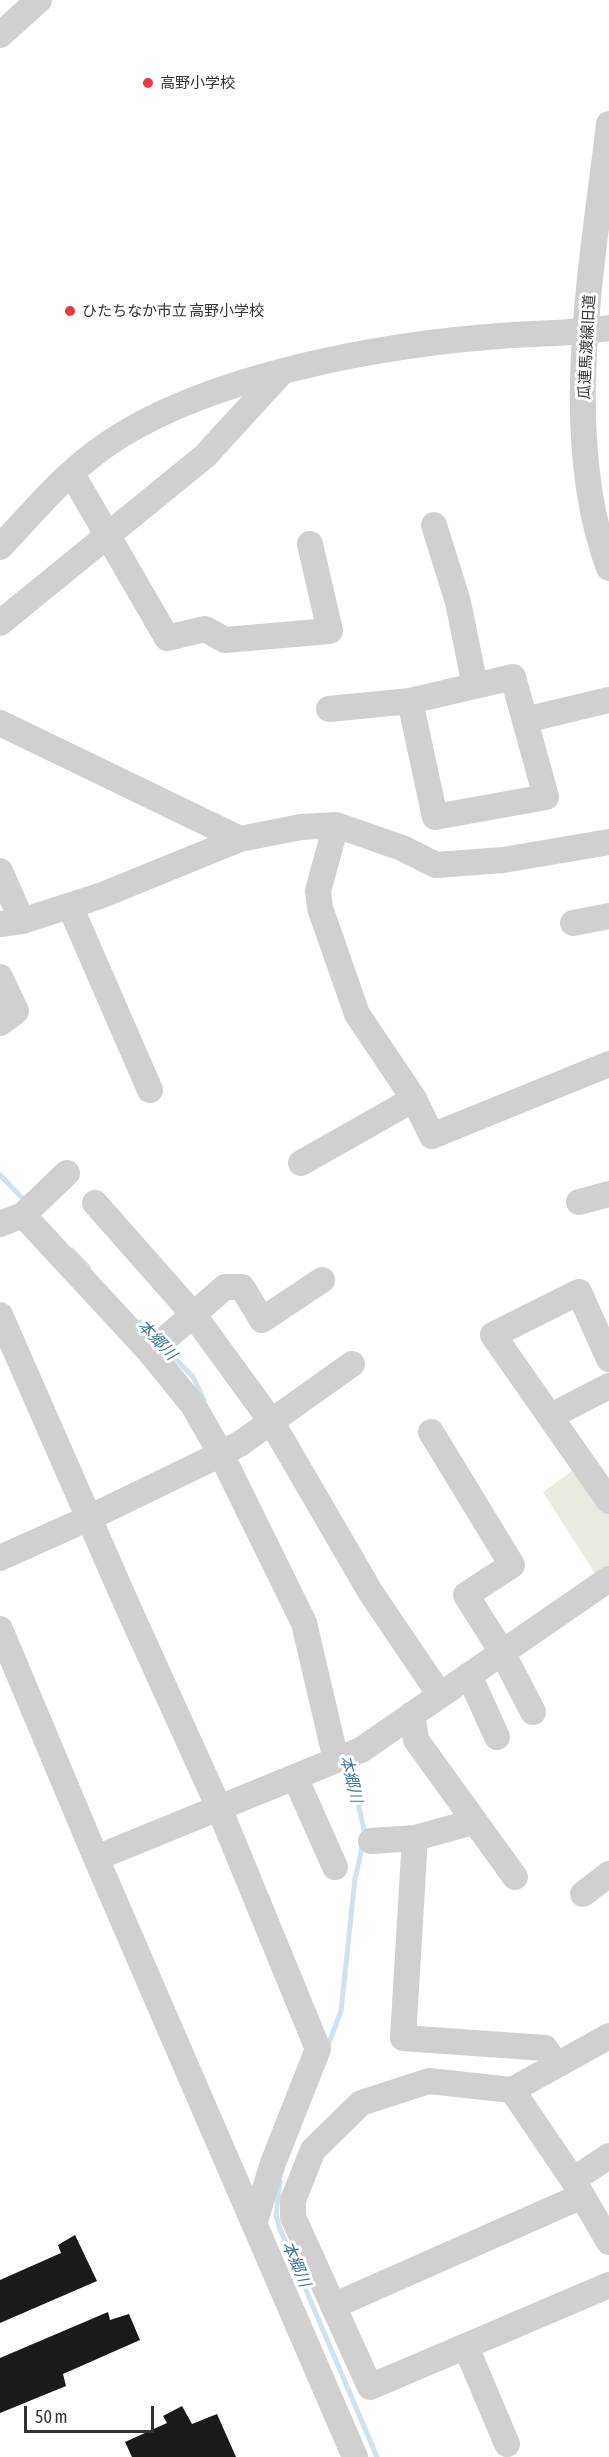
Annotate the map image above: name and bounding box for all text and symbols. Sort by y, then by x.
place label: 高野小学校 [160,74,235,92]
marker: 高野小学校 [141,76,155,90]
street label: 瓜連馬渡線旧道 [575,294,599,400]
place label: ひたちなか市立 高野小学校 [82,302,264,320]
marker: ひたちなか市立 高野小学校 [63,304,77,318]
water label: 本郷川 [133,1316,181,1364]
water label: 本郷川 [336,1753,366,1805]
water label: 本郷川 [278,2238,314,2290]
scale bar [27,2394,158,2432]
text: 50 m [35,2406,67,2427]

